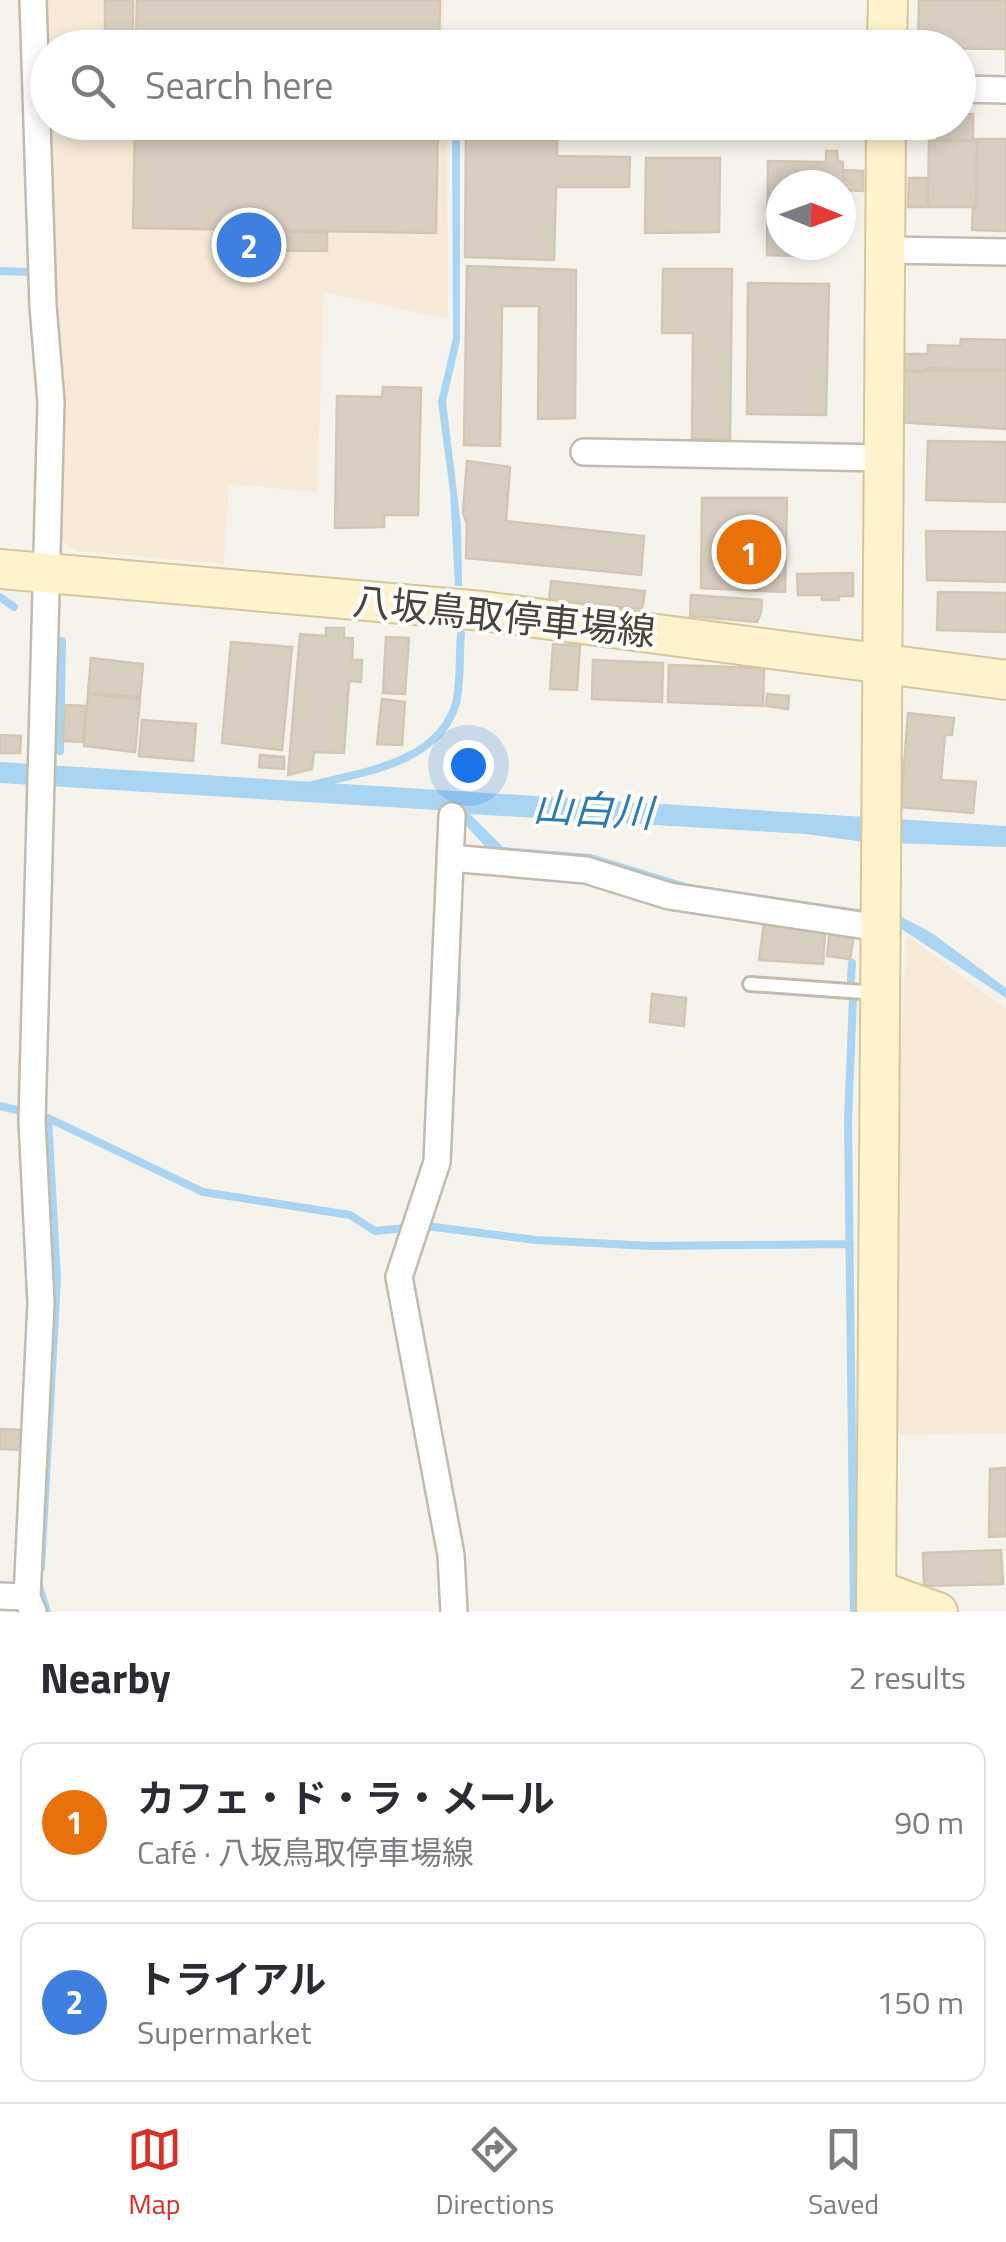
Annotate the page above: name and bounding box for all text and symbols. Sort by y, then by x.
search box [30,30,976,140]
text: Search here [145,56,333,114]
icon: search [65,58,120,113]
north arrow [766,170,856,260]
pin: 2 [216,208,282,282]
pin: 1 [716,514,782,590]
street label: 八坂鳥取停車場線 [350,571,658,661]
your location [443,740,494,791]
water label: 山白川 [532,776,659,843]
text: Nearby [40,1645,171,1709]
text: 2 results [849,1653,966,1701]
text: カフェ・ド・ラ・メール [137,1769,555,1827]
text: 1 [66,1798,83,1846]
text: 90 m [894,1798,964,1846]
text: Café · 八坂鳥取停車場線 [137,1828,474,1876]
text: トライアル [137,1950,327,2008]
text: 2 [66,1978,83,2026]
text: 150 m [876,1978,964,2026]
text: Supermarket [137,2008,312,2056]
tab: Map [127,2122,182,2225]
tab: Directions [436,2122,554,2225]
tab: Saved [808,2122,879,2225]

